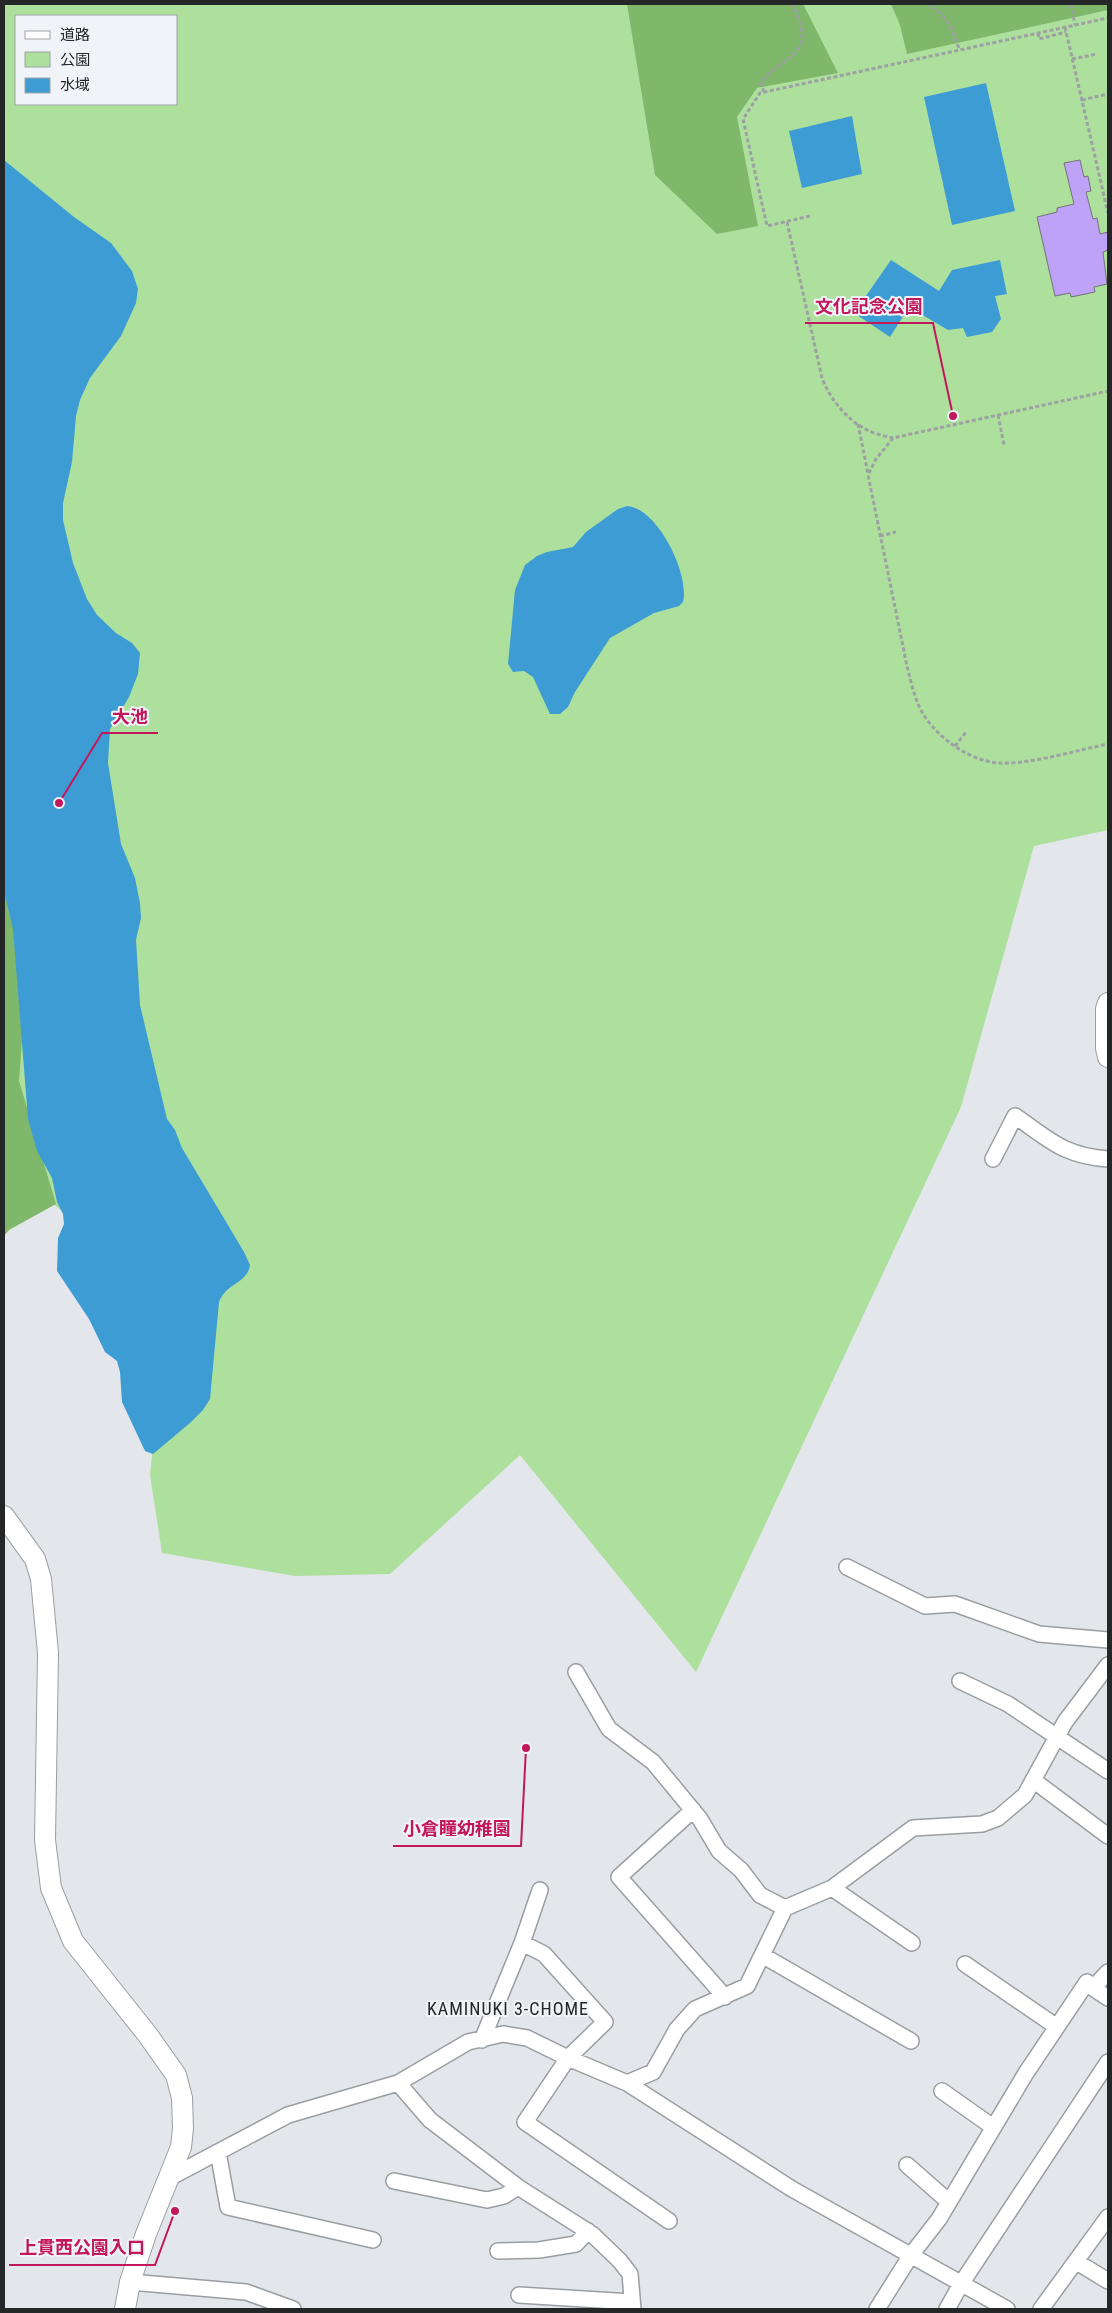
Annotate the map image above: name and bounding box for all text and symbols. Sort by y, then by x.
legend [15,15,178,105]
text: 道路 [60,26,90,44]
text: 公園 [60,51,90,69]
text: 水域 [60,76,90,94]
callout: 文化記念公園 [805,290,933,323]
text: 文化記念公園 [815,296,923,317]
callout: 大池 [102,700,158,733]
text: 大池 [112,706,148,727]
callout: 小倉瞳幼稚園 [393,1813,521,1846]
text: 小倉瞳幼稚園 [403,1818,511,1839]
district label: KAMINUKI 3-CHOME [427,1998,589,2019]
callout: 上貫西公園入口 [9,2232,155,2265]
text: 上貫西公園入口 [19,2237,145,2258]

